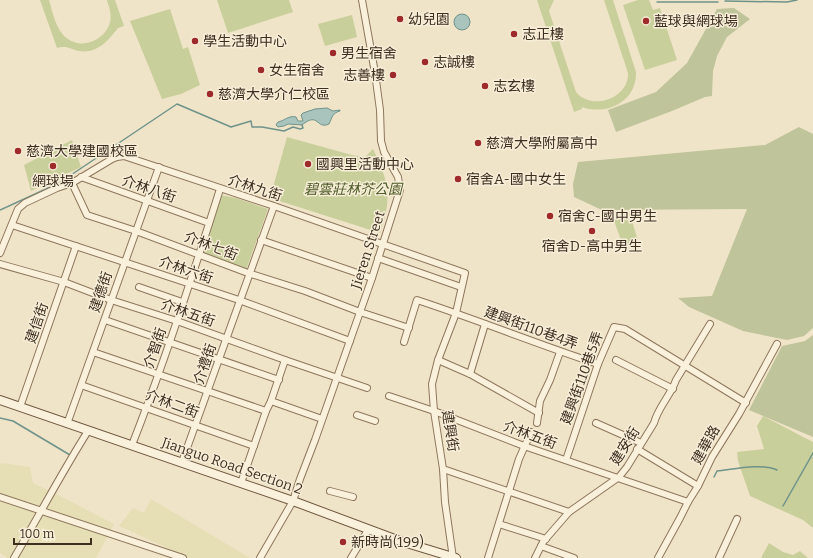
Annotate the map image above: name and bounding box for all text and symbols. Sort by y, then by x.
place label: 幼兒園 [408,11,450,28]
place label: 藍球與網球場 [654,13,738,30]
marker: 幼兒園 [395,14,405,24]
marker: 藍球與網球場 [641,16,651,26]
place label: 志正樓 [522,26,564,43]
marker: 志正樓 [509,29,519,39]
place label: 學生活動中心 [203,33,287,50]
marker: 學生活動中心 [190,36,200,46]
place label: 男生宿舍 [341,45,397,62]
marker: 男生宿舍 [328,48,338,58]
place label: 志誠樓 [433,54,475,71]
marker: 志誠樓 [420,57,430,67]
place label: 女生宿舍 [269,62,325,79]
marker: 女生宿舍 [256,65,266,75]
place label: 志善樓 [343,67,385,84]
marker: 志善樓 [388,70,398,80]
place label: 志玄樓 [493,78,535,95]
marker: 志玄樓 [480,81,490,91]
place label: 慈濟大學介仁校區 [218,86,330,103]
marker: 慈濟大學介仁校區 [205,89,215,99]
place label: 慈濟大學附屬高中 [486,135,598,152]
marker: 慈濟大學附屬高中 [473,138,483,148]
place label: 慈濟大學建國校區 [26,143,138,160]
marker: 慈濟大學建國校區 [13,146,23,156]
place label: 國興里活動中心 [316,156,414,173]
marker: 國興里活動中心 [303,159,313,169]
marker: 網球場 [48,161,58,171]
street label: 介林九街 [226,171,284,205]
place label: 宿舍A-國中女生 [466,171,566,188]
street label: 介林八街 [120,172,178,206]
place label: 網球場 [32,173,74,190]
marker: 宿舍A-國中女生 [453,174,463,184]
park label: 碧雲莊林芥公園 [304,181,404,198]
place label: 宿舍C-國中男生 [558,208,657,225]
street label: Jieren Street [347,209,389,292]
marker: 宿舍C-國中男生 [545,211,555,221]
marker: 宿舍D-高中男生 [587,226,597,236]
street label: 介林七街 [182,228,240,264]
place label: 宿舍D-高中男生 [542,238,642,255]
street label: 介林六街 [157,253,215,287]
street label: 建德街 [86,269,116,315]
street label: 介林五街 [159,296,217,330]
street label: 建信街 [22,300,52,346]
street label: 建興街110巷4弄 [482,303,580,353]
street label: 介智街 [140,325,170,371]
street label: 建興街110巷5弄 [557,329,607,427]
street label: 介禮街 [190,341,220,387]
street label: 介林二街 [143,386,201,422]
street label: 建興街 [438,409,462,453]
street label: 介林五街 [501,417,559,453]
street label: 建華路 [688,423,724,467]
street label: 建安街 [607,424,643,468]
street label: Jianguo Road Section 2 [158,434,305,498]
scale bar [14,520,91,546]
text: 100 m [20,527,55,541]
place label: 新時尚(199) [351,534,424,551]
marker: 新時尚(199) [338,537,348,547]

